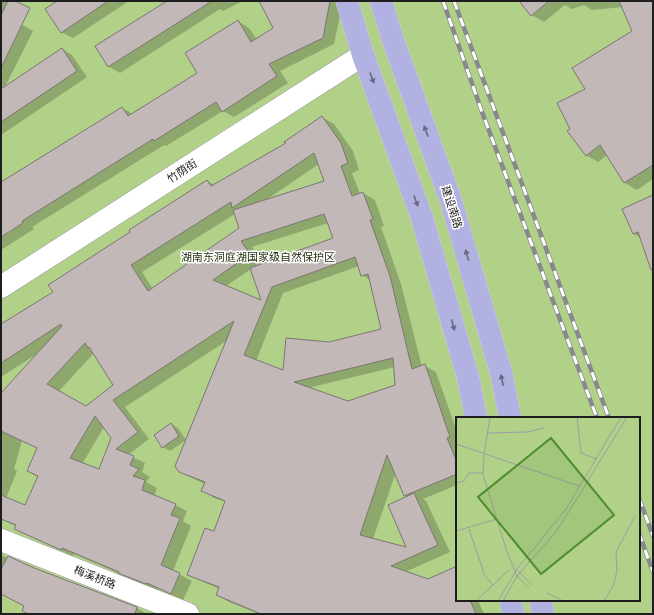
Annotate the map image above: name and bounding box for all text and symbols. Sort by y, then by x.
one-way arrow [369,73,375,85]
one-way arrow [423,125,429,137]
street label: 竹荫街 [164,155,200,187]
street label: 建设南路 [438,184,466,230]
one-way arrow [413,195,419,207]
one-way arrow [464,248,470,260]
park label: 湖南东洞庭湖国家级自然保护区 [181,249,335,265]
one-way arrow [450,319,456,331]
one-way arrow [499,374,505,386]
inset map [456,417,640,601]
street label: 梅溪桥路 [72,561,118,593]

